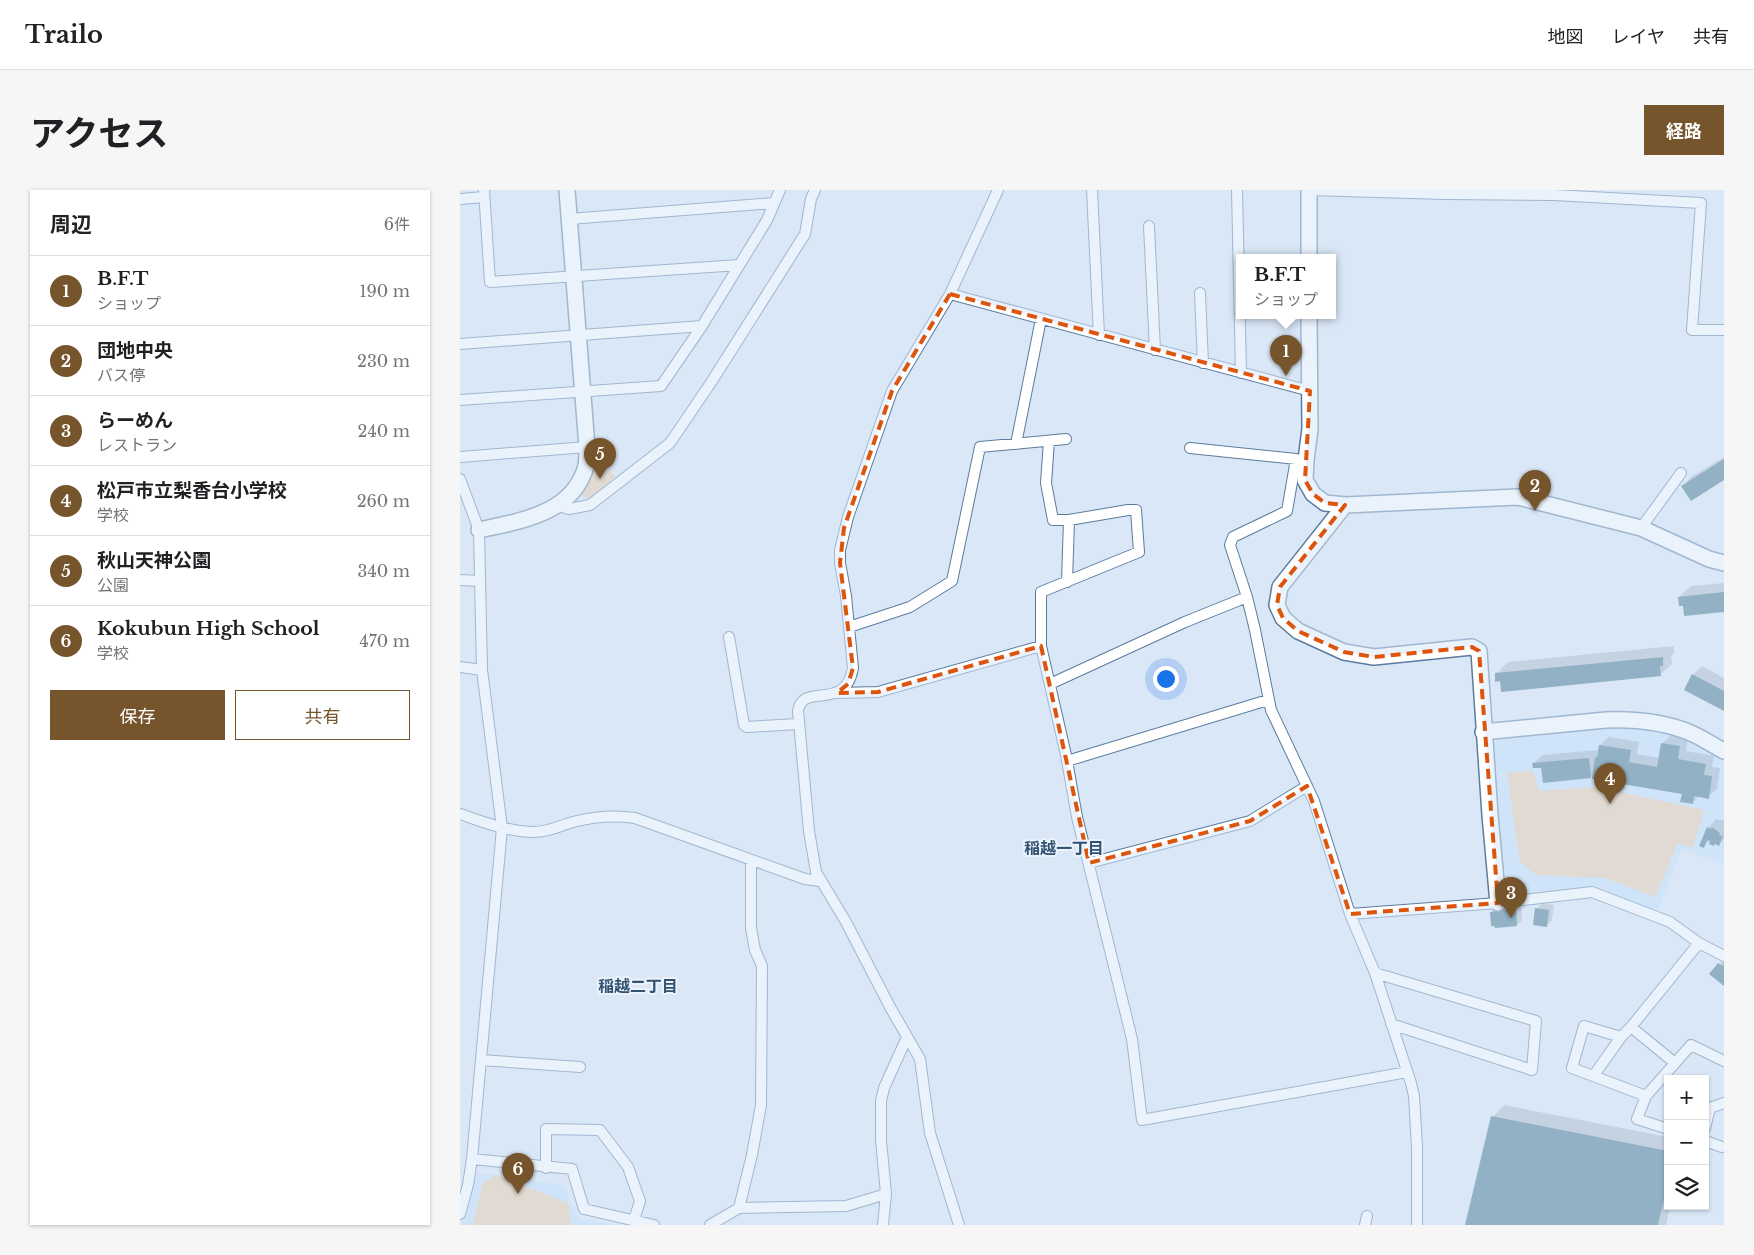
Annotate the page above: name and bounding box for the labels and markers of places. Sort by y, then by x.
pin: 1 [1270,335,1302,376]
pin: 5 [584,438,616,479]
pin: 2 [1519,470,1551,511]
pin: 4 [1594,763,1626,804]
pin: 3 [1495,877,1527,918]
pin: 6 [502,1153,534,1194]

